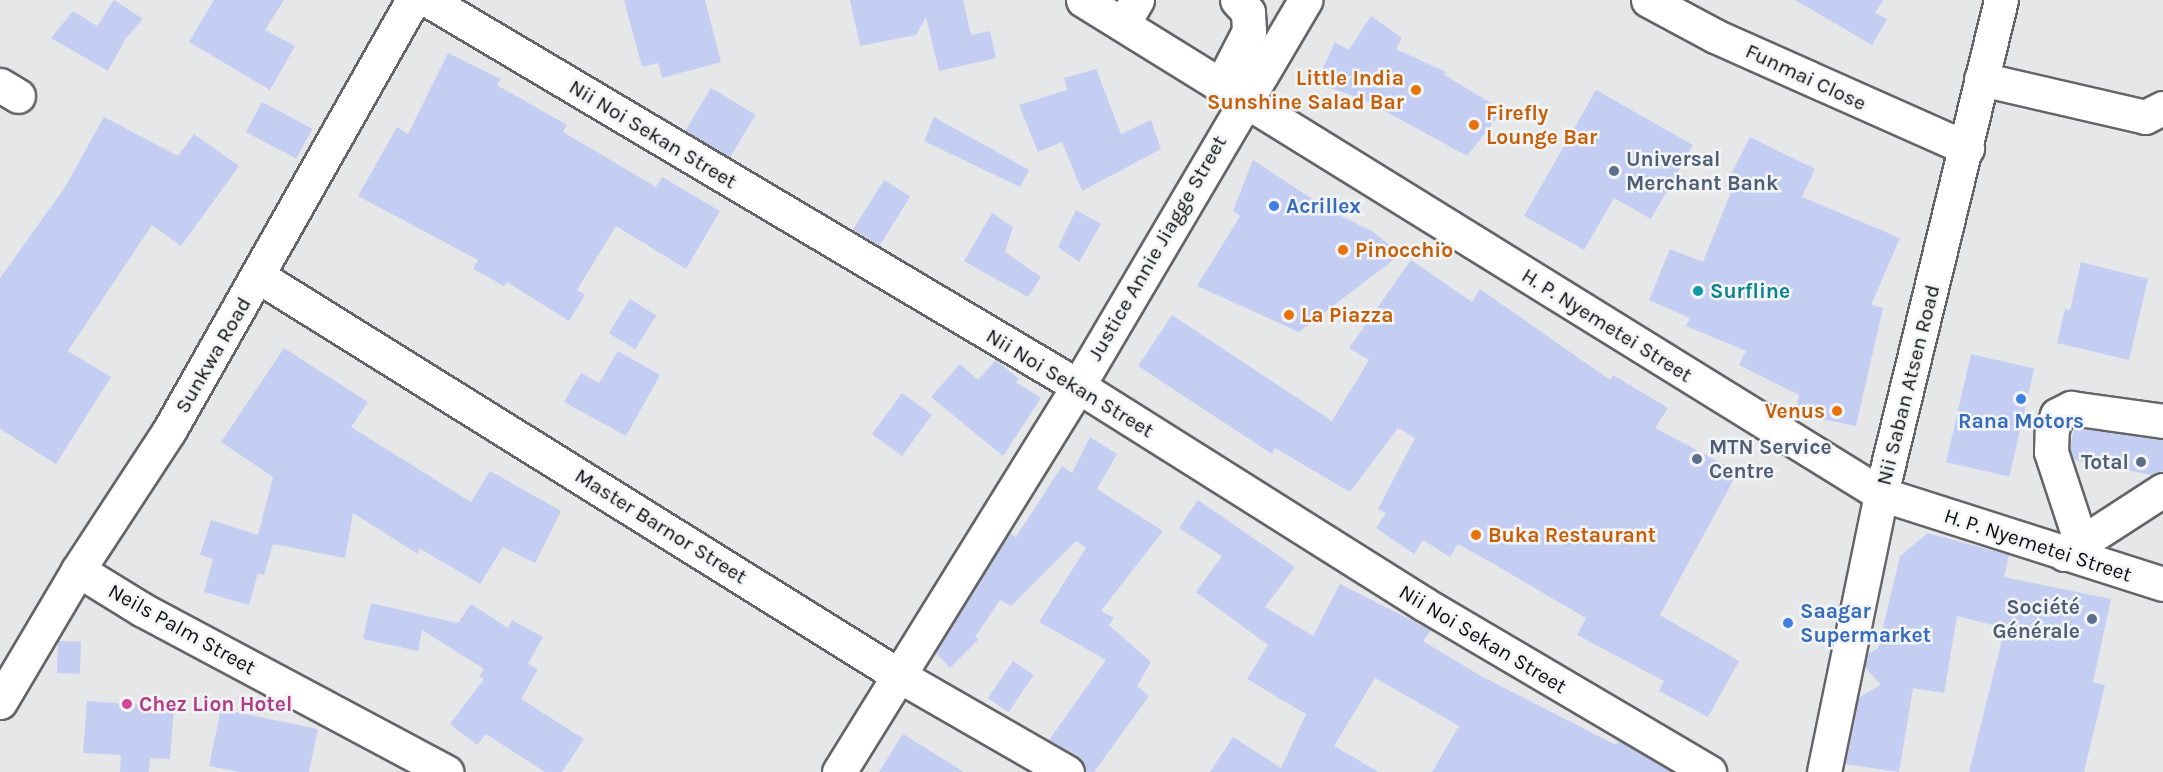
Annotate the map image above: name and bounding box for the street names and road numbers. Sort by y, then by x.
street label: Funmai Close [1742,38,1870,116]
street label: Nii Noi Sekan Street [565,74,741,194]
street label: Justice Annie Jiagge Street [1082,131,1232,365]
street label: H. P. Nyemetei Street [1517,262,1697,388]
street label: Nii Saban Atsen Road [1871,282,1945,488]
street label: Sunkwa Road [170,292,256,418]
street label: Nii Noi Sekan Street [982,323,1158,443]
street label: Master Barnor Street [570,463,752,589]
street label: H. P. Nyemetei Street [1941,503,2135,587]
street label: Neils Palm Street [104,578,260,680]
street label: Nii Noi Sekan Street [1395,579,1571,699]

